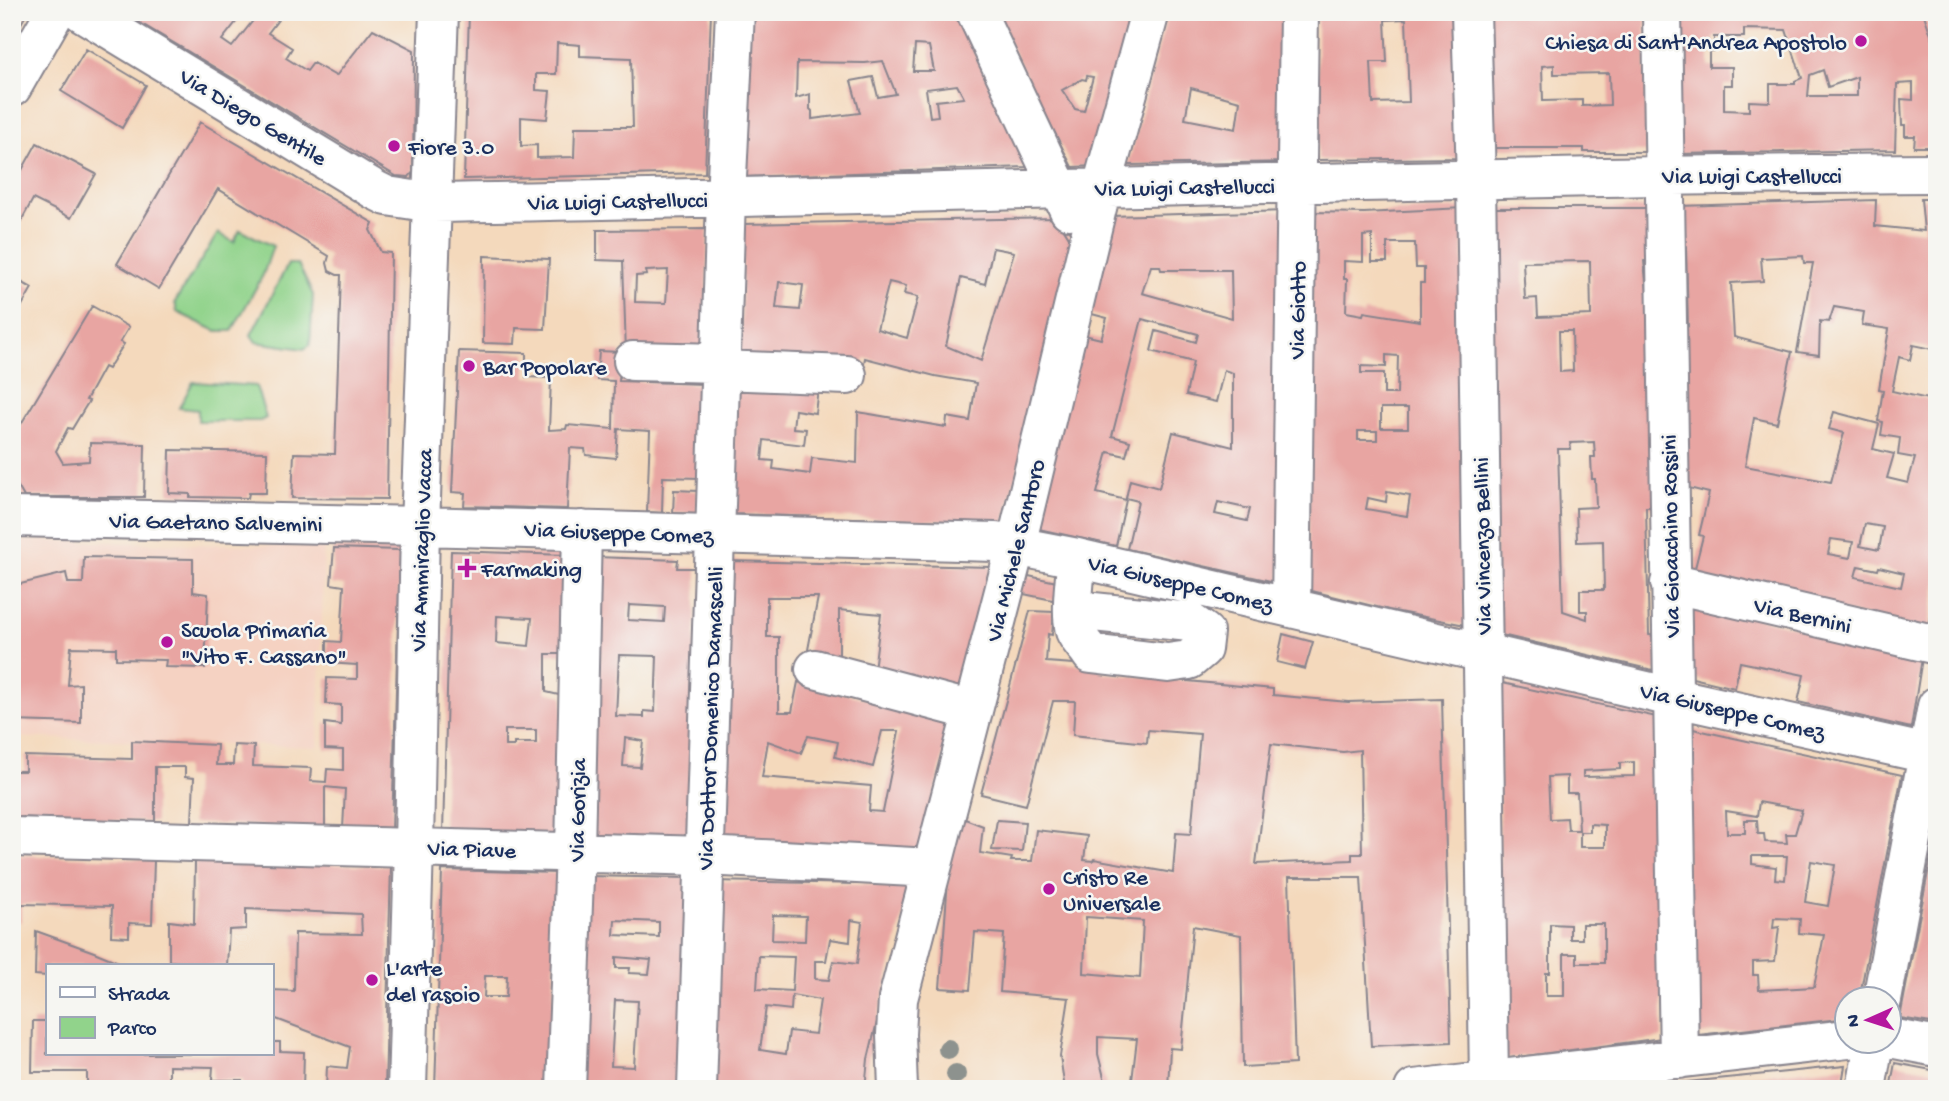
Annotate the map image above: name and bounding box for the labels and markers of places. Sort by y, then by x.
place label: Chiesa di Sant'Andrea Apostolo [1545,31,1847,58]
marker: Chiesa di Sant'Andrea Apostolo [1853,33,1869,49]
place label: Fiore 3.0 [407,136,494,163]
marker: Fiore 3.0 [386,138,402,154]
place label: Bar Popolare [482,356,608,383]
marker: Bar Popolare [461,358,477,374]
place label: Farmaking [480,558,582,585]
marker: Farmaking [459,560,475,576]
place label: Scuola Primaria "Vito F. Cassano" [181,619,347,672]
marker: Scuola Primaria "Vito F. Cassano" [159,634,175,650]
place label: Cristo Re Universale [1063,866,1162,919]
marker: Cristo Re Universale [1041,881,1057,897]
place label: L'arte del rasoio [386,957,480,1010]
marker: L'arte del rasoio [364,972,380,988]

